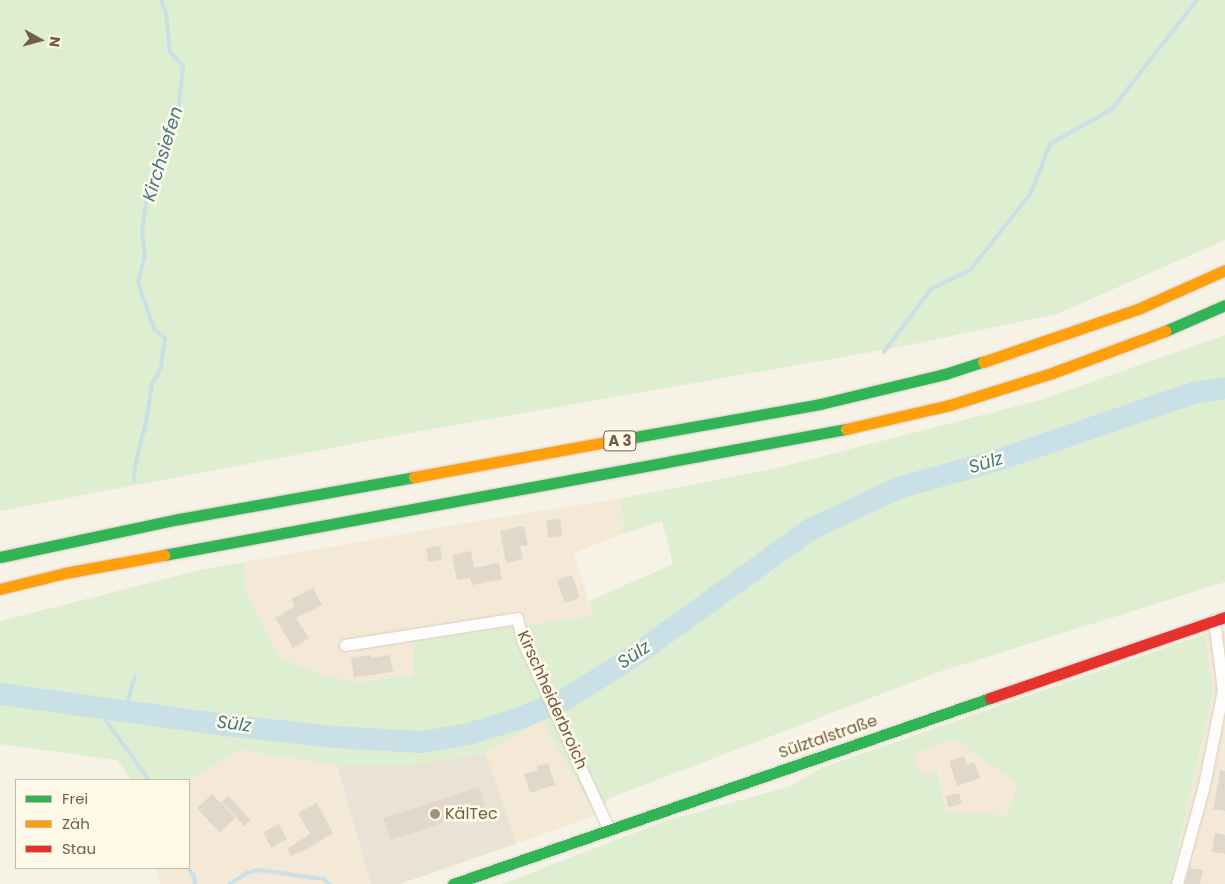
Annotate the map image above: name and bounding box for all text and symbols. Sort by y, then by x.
north arrow [15,15,65,65]
text: N [44,35,65,48]
water label: Kirchsiefen [138,104,188,204]
road number: A 3 [602,428,638,454]
water label: Sülz [966,448,1006,478]
street label: Kirschheiderbroich [513,628,591,772]
water label: Sülz [614,636,654,674]
water label: Sülz [216,711,252,737]
street label: Sülztalstraße [776,711,880,763]
legend [15,779,190,869]
text: Frei [62,788,88,809]
place label: KälTec [445,804,498,824]
marker: KälTec [429,808,441,820]
text: Zäh [62,813,90,834]
text: Stau [62,838,96,859]

